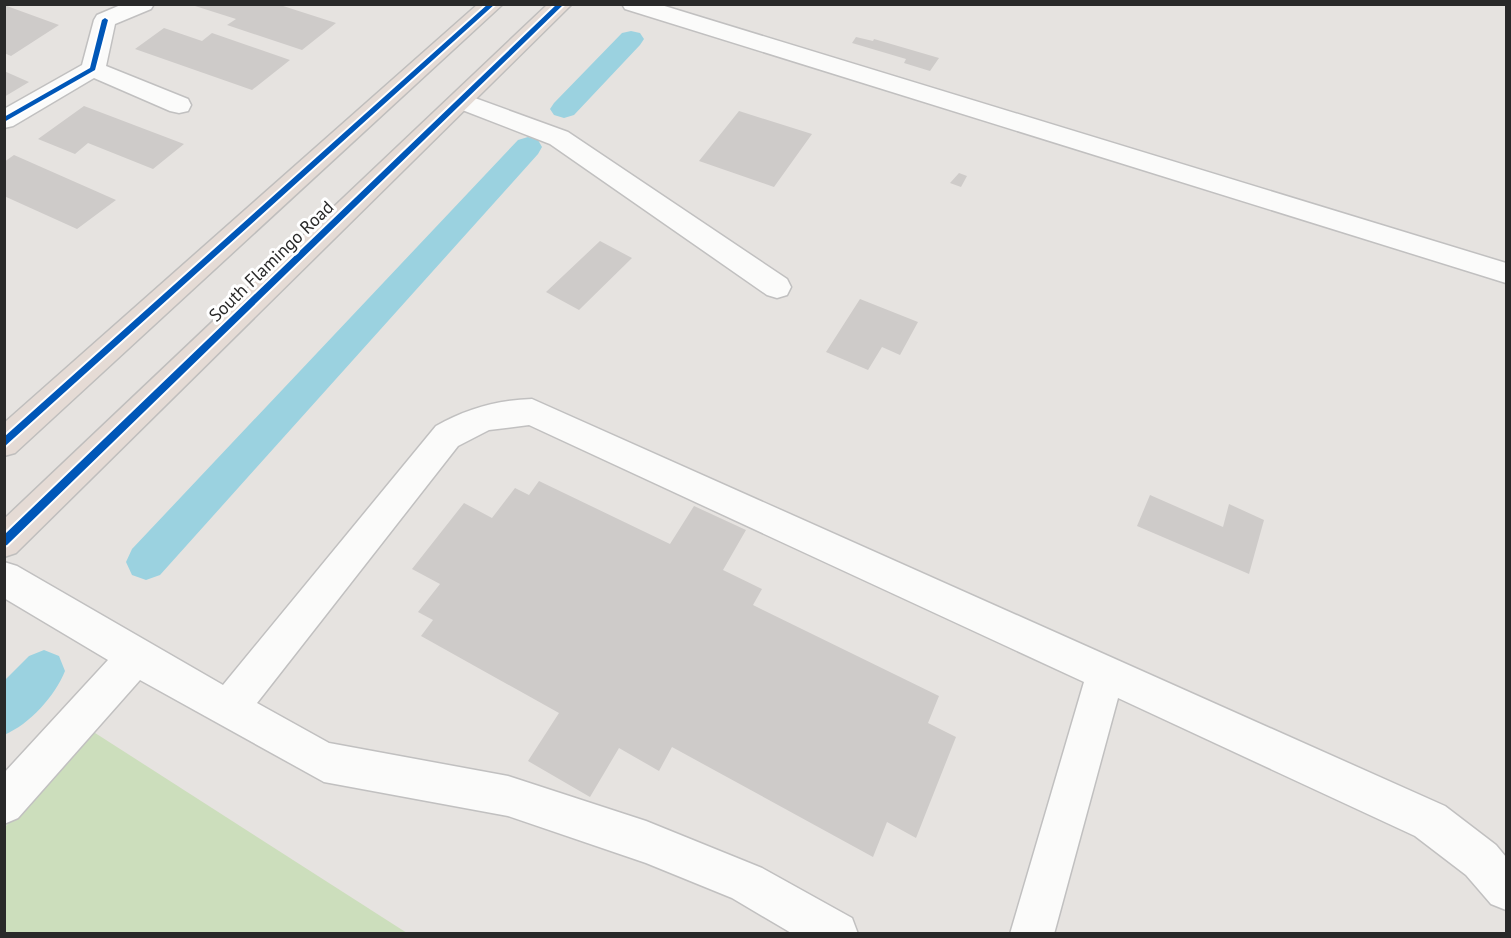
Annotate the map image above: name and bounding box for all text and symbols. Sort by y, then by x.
street label: South Flamingo Road [204,196,338,326]

